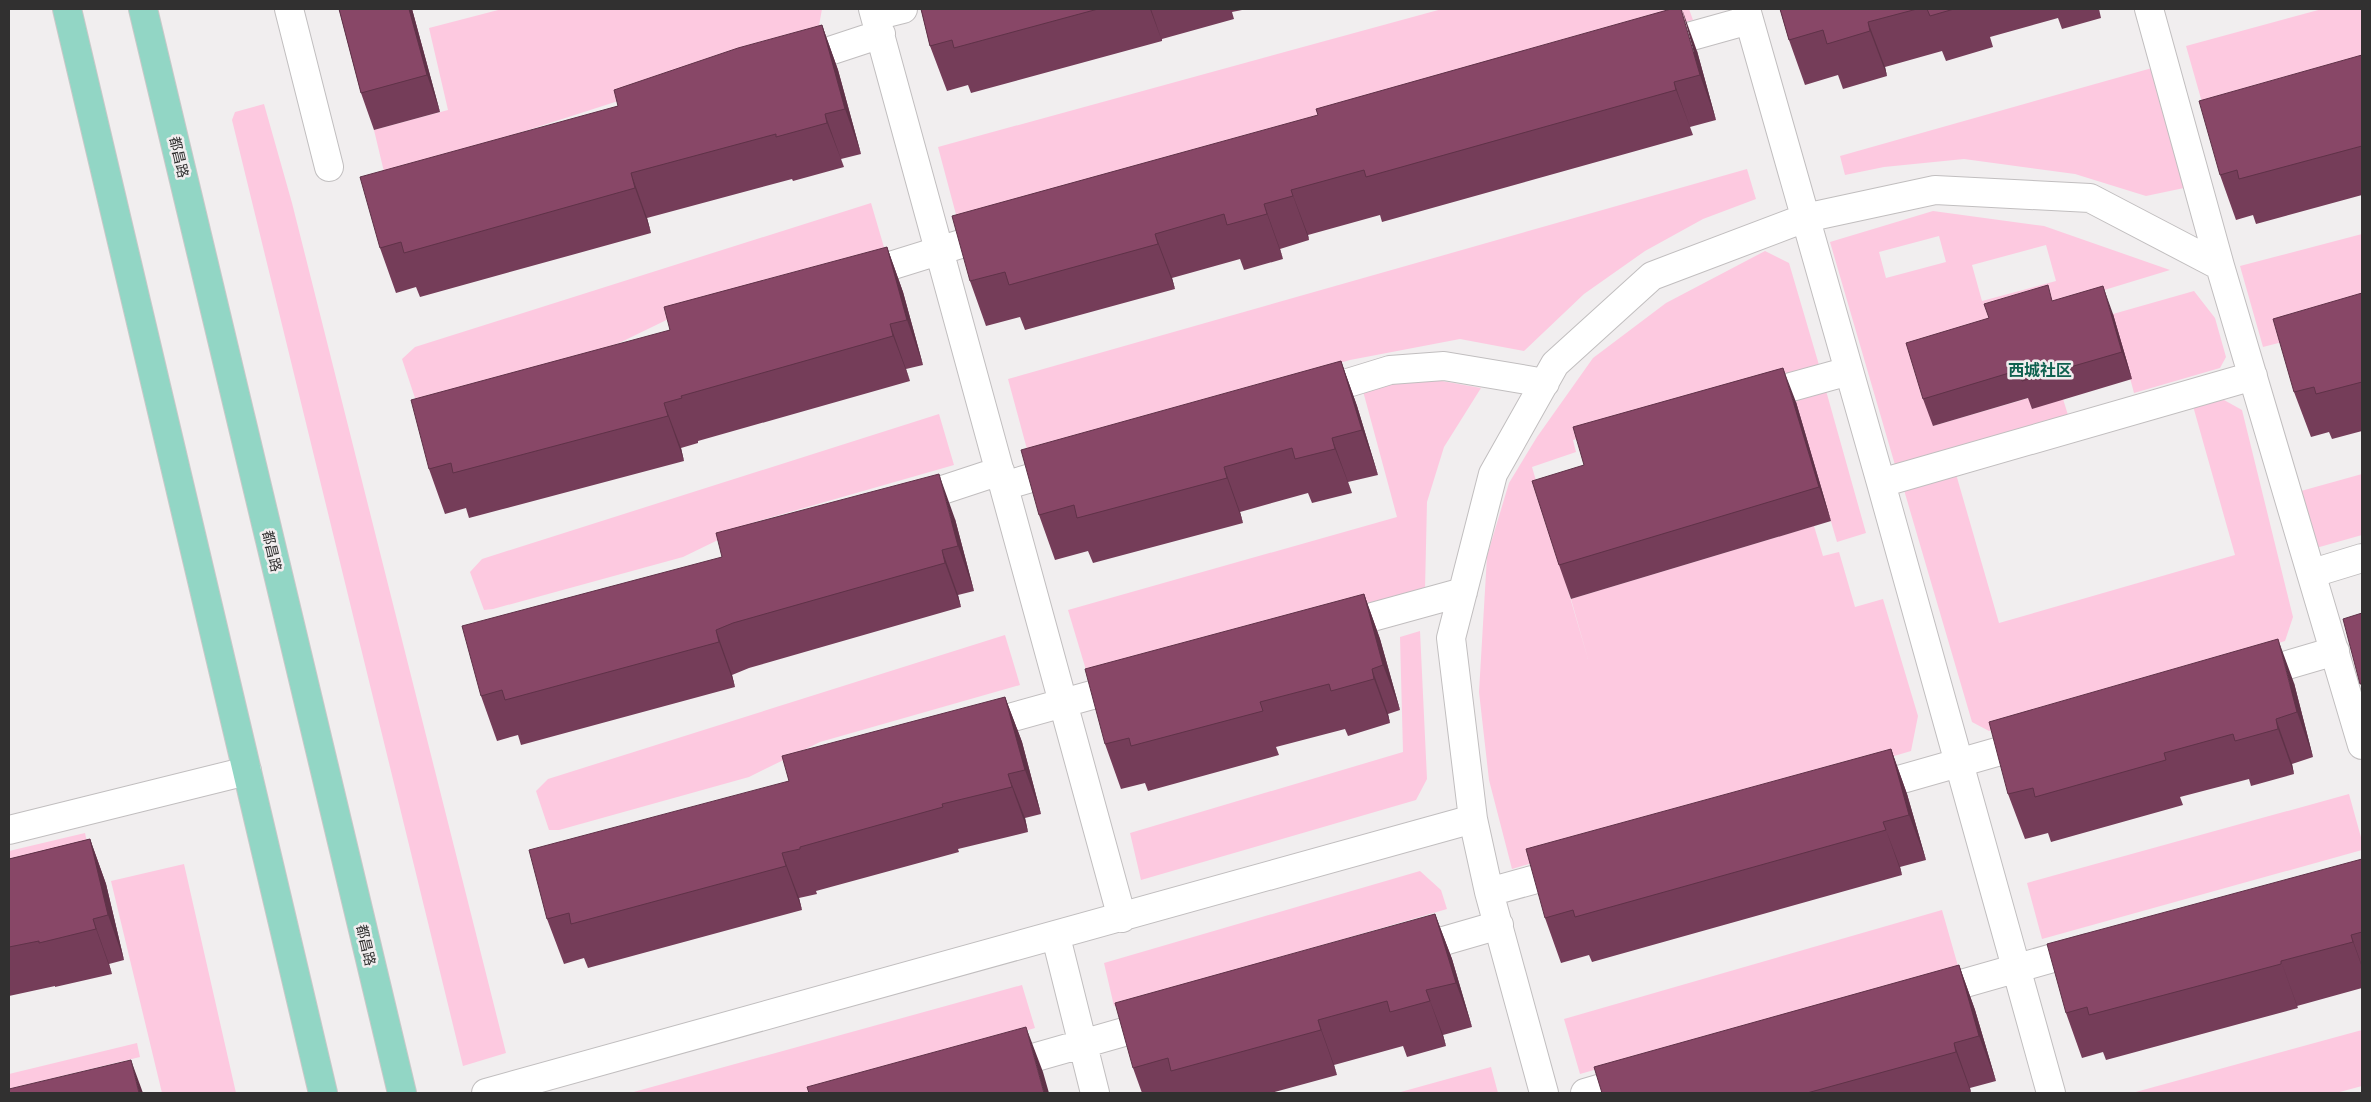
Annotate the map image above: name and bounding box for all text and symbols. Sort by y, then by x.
street label: 都昌路 [166,135,192,179]
district label: 西城社区 [2008,360,2072,380]
street label: 都昌路 [259,529,285,573]
street label: 都昌路 [353,923,379,967]

